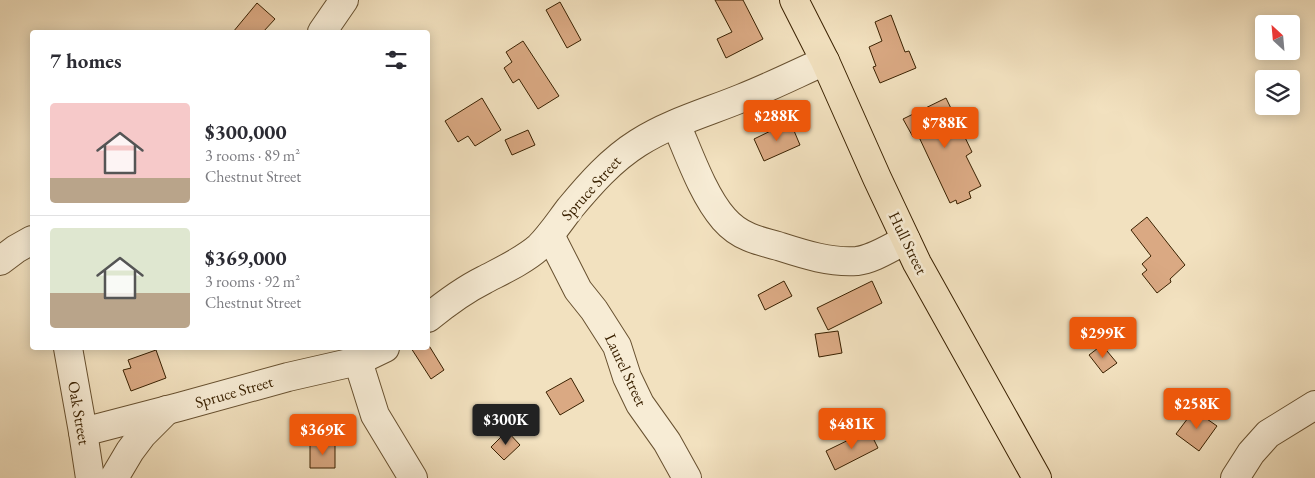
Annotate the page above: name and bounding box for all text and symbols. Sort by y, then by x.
north arrow [1255,15,1300,60]
map controls [1255,15,1300,115]
icon: filters [382,46,410,74]
text: 7 homes [50,47,122,74]
button: layers [1255,70,1300,115]
pin: $288K [742,100,812,142]
text: $288K [755,105,799,126]
pin: $788K [910,106,980,149]
text: $788K [923,112,967,133]
text: $300,000 [205,118,287,145]
icon: home [90,123,150,183]
text: 3 rooms · 89 m² [205,145,300,166]
street label: Spruce Street [556,151,626,225]
text: Chestnut Street [205,166,301,187]
street label: Hull Street [884,208,932,278]
text: $369,000 [205,244,287,271]
icon: home [90,248,150,308]
text: 3 rooms · 92 m² [205,271,300,292]
text: Chestnut Street [205,292,301,313]
pin: $299K [1068,316,1138,359]
text: $299K [1081,322,1125,343]
street label: Laurel Street [600,330,652,410]
street label: Spruce Street [193,371,275,413]
street label: Oak Street [63,379,95,447]
pin: $258K [1162,388,1232,430]
text: $258K [1175,393,1219,414]
pin: $300K [471,404,541,446]
pin: $481K [817,408,887,450]
text: $300K [484,409,528,430]
text: $481K [830,413,874,434]
pin: $369K [288,414,358,456]
text: $369K [301,419,345,440]

